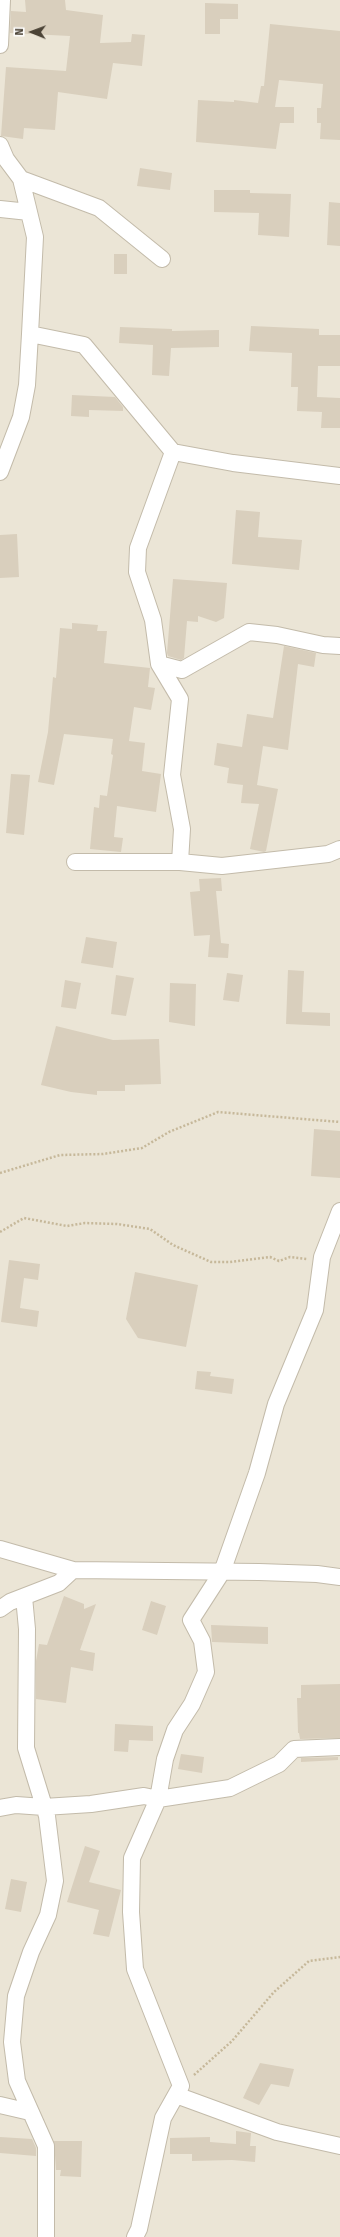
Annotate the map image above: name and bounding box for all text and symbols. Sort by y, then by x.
north arrow [12,12,52,52]
text: N [13,28,26,36]

